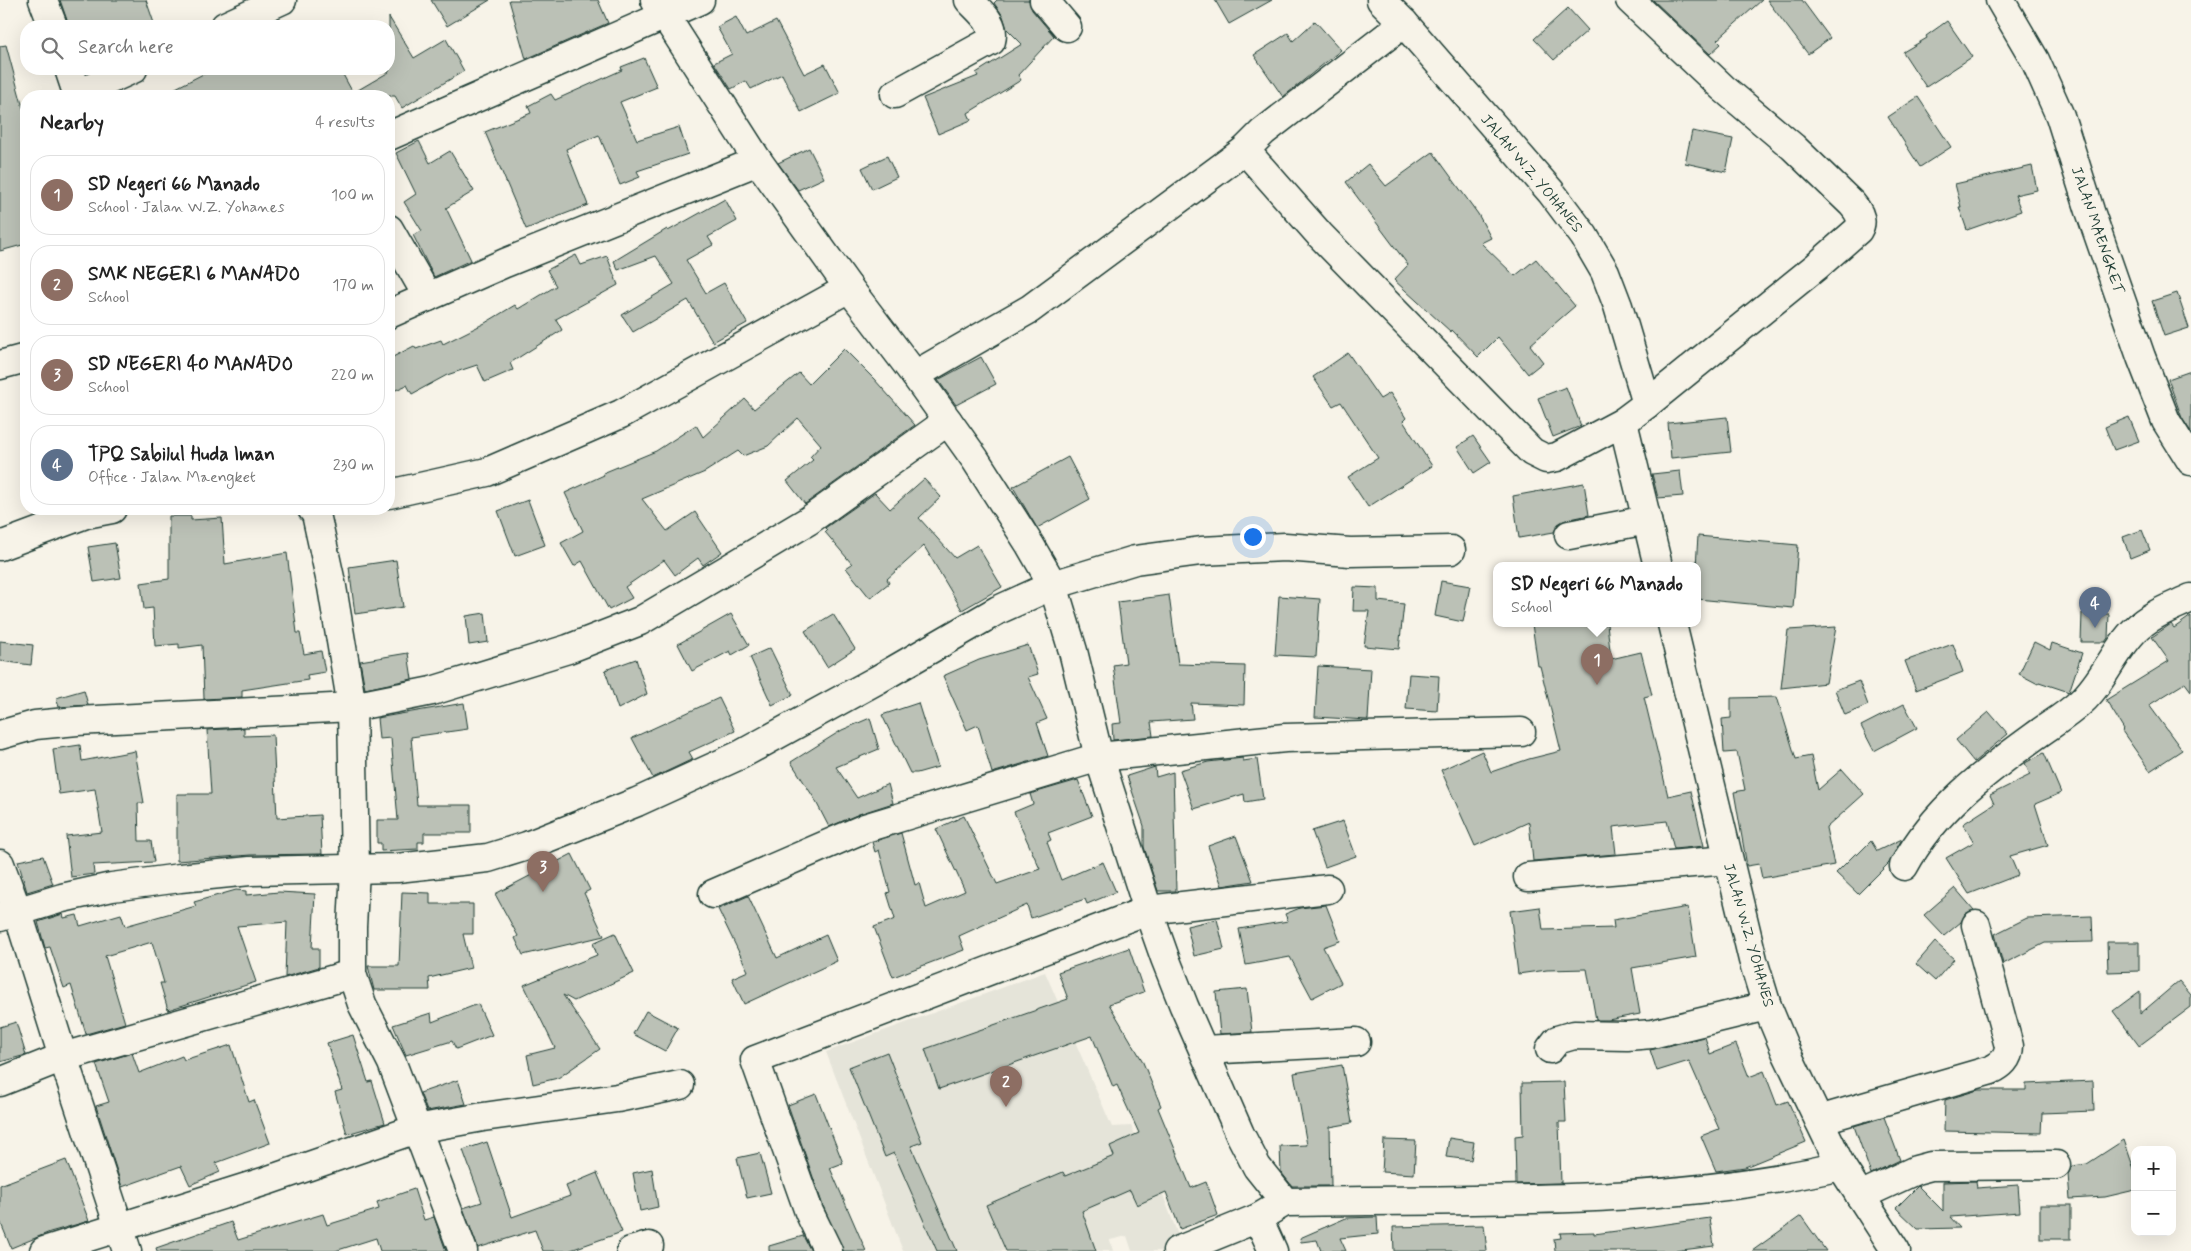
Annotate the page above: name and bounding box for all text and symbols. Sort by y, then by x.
search box [20,20,395,75]
icon: search [38,34,66,62]
text: Search here [78,35,174,60]
text: Nearby [40,109,104,137]
street label: JALAN W.Z. YOHANES [1476,110,1587,237]
text: 4 results [315,112,375,133]
street label: JALAN MAENGKET [2066,164,2128,297]
text: SD Negeri 66 Manado [88,172,260,197]
text: 1 [53,185,61,206]
text: 100 m [331,185,374,206]
text: School · Jalan W.Z. Yohanes [88,197,284,218]
text: SMK NEGERI 6 MANADO [88,262,300,287]
text: 2 [53,275,61,296]
text: 170 m [332,275,374,296]
text: School [88,287,129,308]
text: SD NEGERI 40 MANADO [88,352,293,377]
text: 3 [53,365,61,386]
text: 220 m [331,365,374,386]
text: School [88,377,129,398]
text: TPQ Sabilul Huda Iman [88,442,275,467]
text: 4 [52,455,62,476]
text: 230 m [333,455,374,476]
text: Office · Jalan Maengket [88,467,256,488]
your location [1240,524,1266,550]
popup [1493,562,1701,627]
text: SD Negeri 66 Manado [1511,572,1683,597]
pin: 4 [2079,587,2111,628]
text: School [1511,597,1553,618]
pin: 1 [1581,644,1613,685]
pin: 3 [527,851,559,892]
street label: JALAN W.Z. YOHANES [1718,861,1778,1010]
pin: 2 [990,1066,1022,1107]
map controls [2131,1146,2176,1236]
button: + [2131,1146,2176,1191]
button: − [2131,1191,2176,1236]

